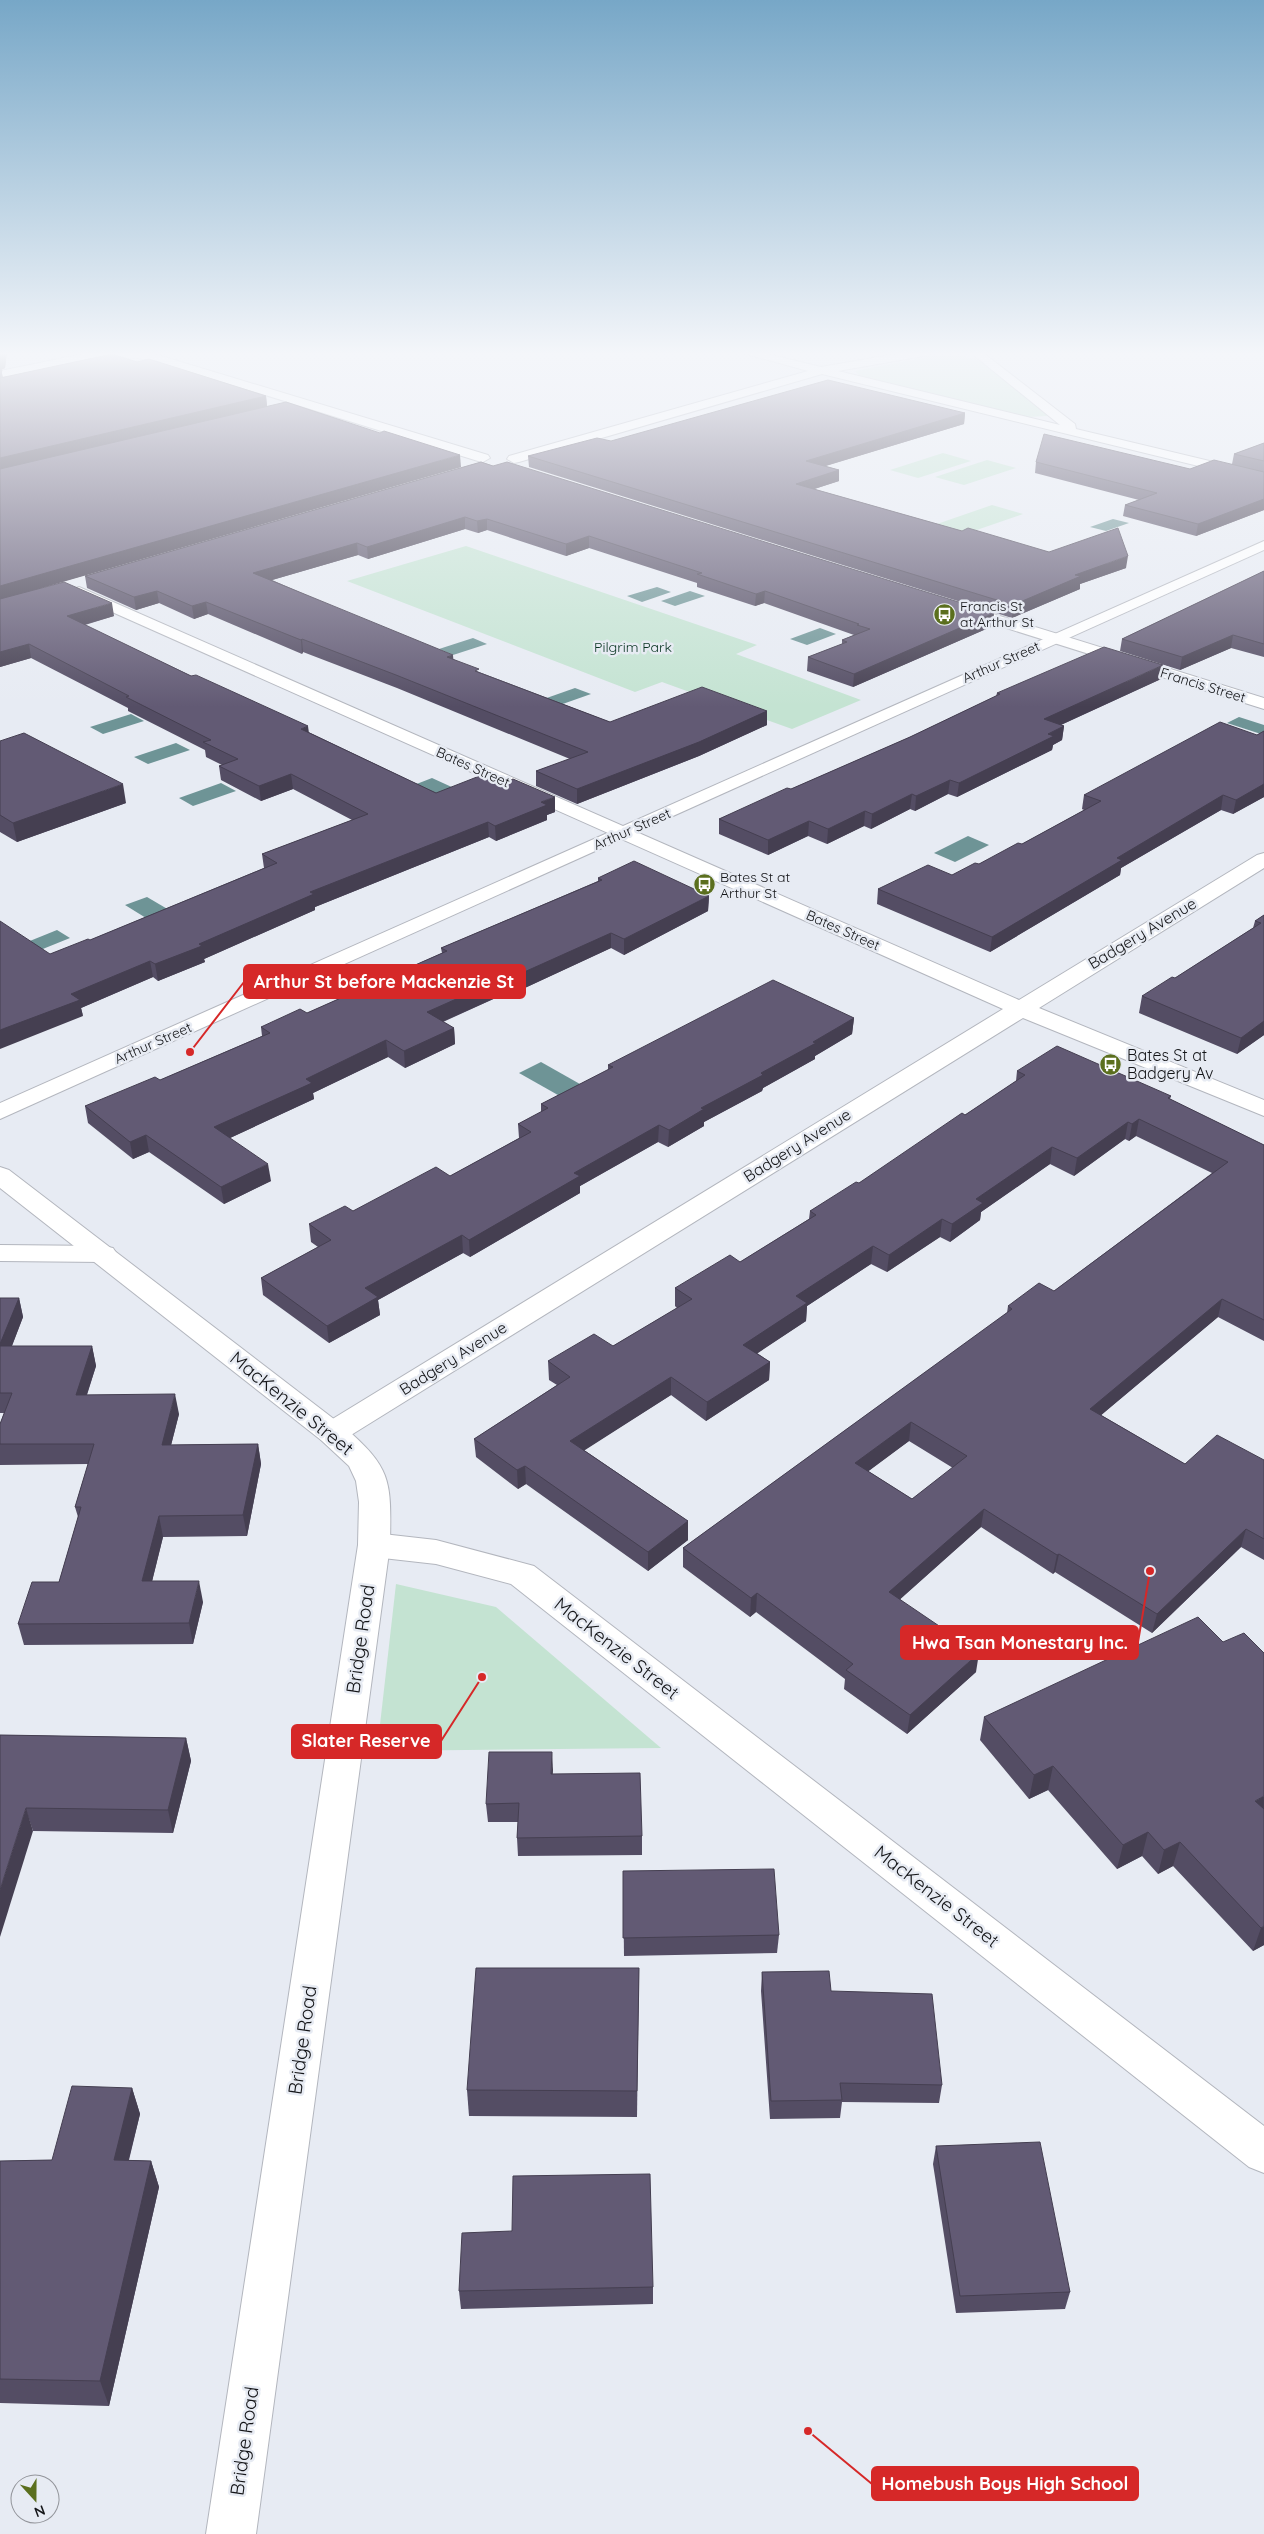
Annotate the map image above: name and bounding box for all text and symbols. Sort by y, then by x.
place label: Francis St at Arthur St [960,597,1034,631]
bus stop icon: Francis St at Arthur St [932,602,956,626]
street label: Arthur Street [960,637,1043,687]
park label: Pilgrim Park [594,638,672,656]
street label: Francis Street [1158,663,1248,707]
street label: Bates Street [433,743,513,791]
street label: Arthur Street [591,804,674,854]
place label: Bates St at Arthur St [720,868,790,902]
bus stop icon: Bates St at Arthur St [692,873,716,897]
street label: Badgery Avenue [1084,893,1200,973]
street label: Bates Street [803,906,883,954]
callout: Arthur St before Mackenzie St [244,965,525,998]
text: Arthur St before Mackenzie St [254,970,514,993]
street label: Arthur Street [112,1018,195,1068]
place label: Bates St at Badgery Av [1127,1045,1214,1083]
bus stop icon: Bates St at Badgery Av [1099,1052,1123,1076]
street label: Badgery Avenue [740,1104,854,1186]
street label: Badgery Avenue [396,1317,510,1399]
street label: MacKenzie Street [225,1346,359,1460]
street label: Bridge Road [340,1583,380,1695]
street label: MacKenzie Street [550,1592,684,1704]
callout: Hwa Tsan Monestary Inc. [901,1626,1138,1659]
text: Hwa Tsan Monestary Inc. [912,1631,1128,1654]
callout: Slater Reserve [292,1725,441,1758]
text: Slater Reserve [301,1729,431,1752]
street label: MacKenzie Street [870,1840,1004,1952]
street label: Bridge Road [282,1984,322,2096]
street label: Bridge Road [224,2385,264,2497]
callout: Homebush Boys High School [872,2467,1138,2500]
text: Homebush Boys High School [882,2472,1128,2495]
north arrow [10,2474,60,2524]
text: N [32,2501,48,2521]

